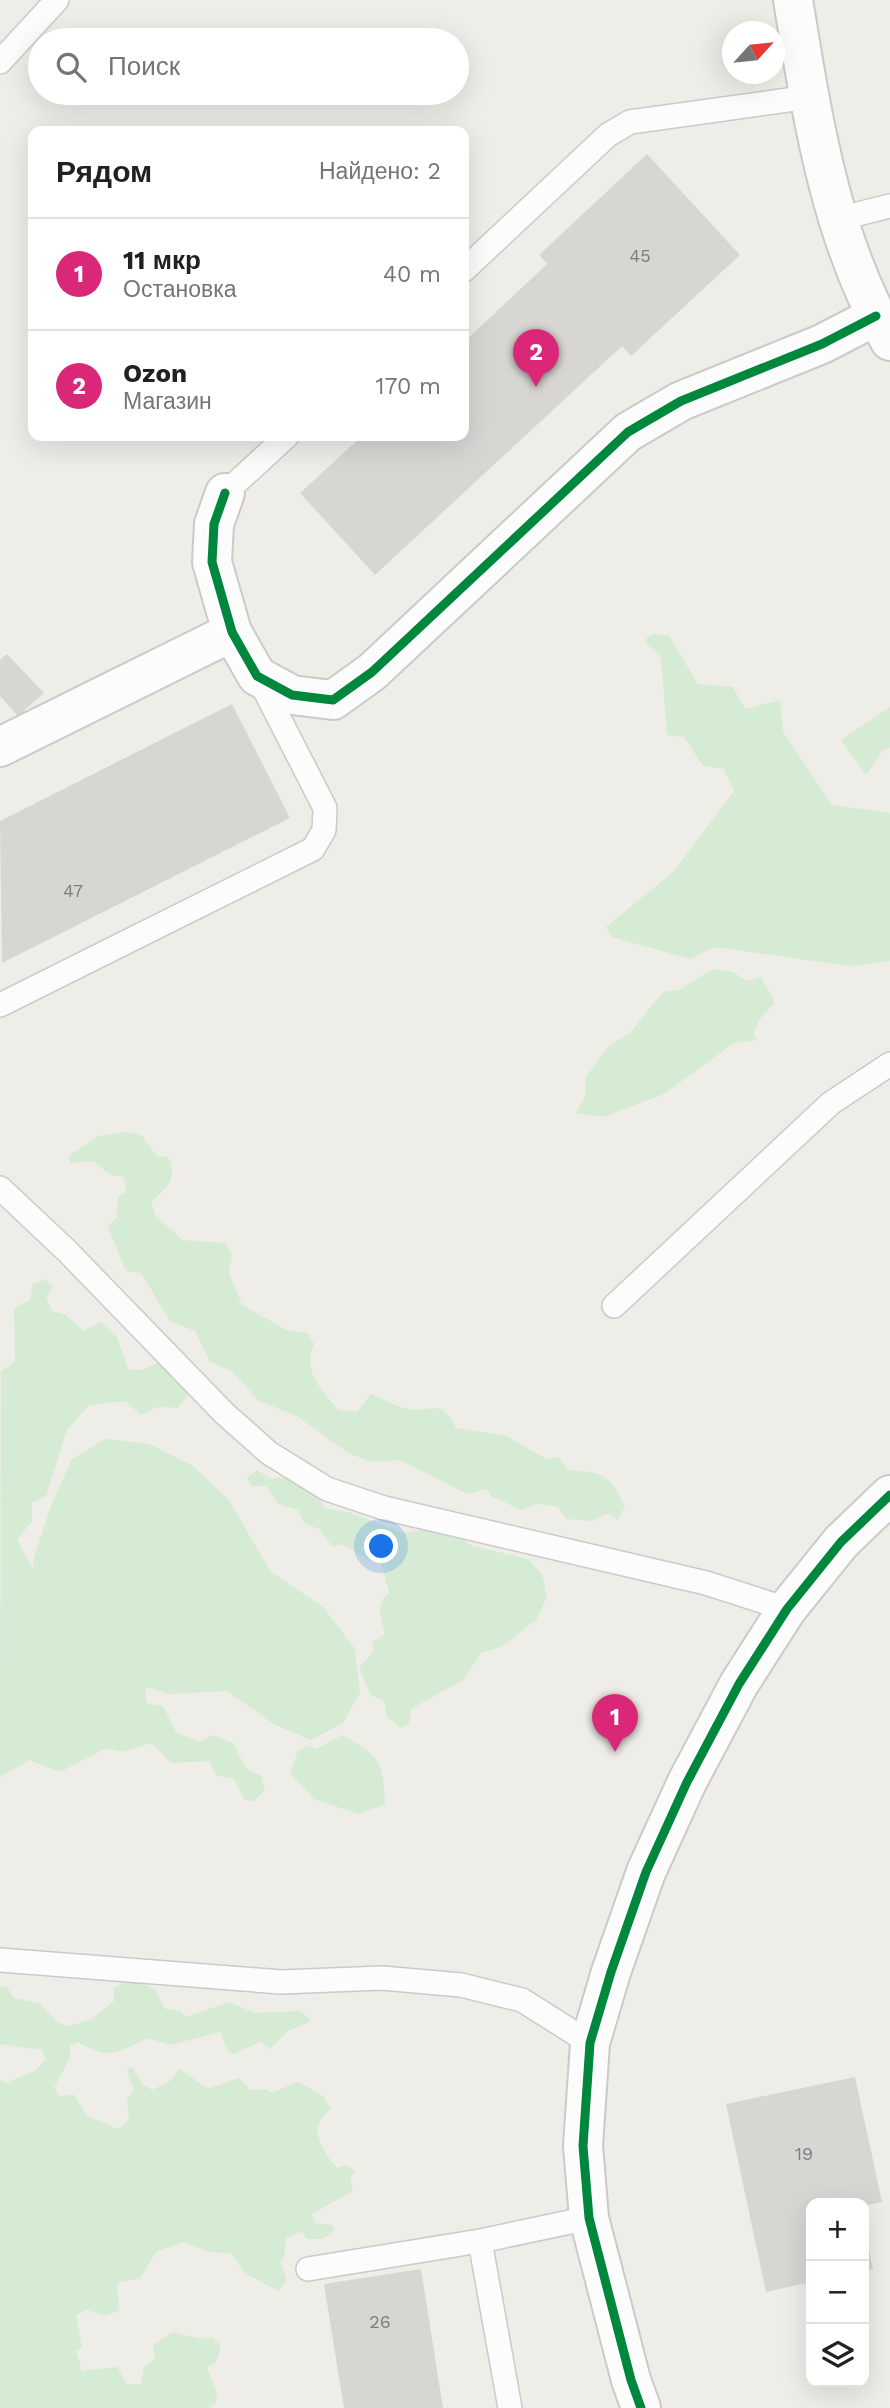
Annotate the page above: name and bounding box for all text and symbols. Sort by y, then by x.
north arrow [722,21,785,84]
search box [28,28,469,105]
icon: search [52,48,90,86]
text: Поиск [108,51,180,81]
text: Рядом [56,154,152,189]
text: Найдено: 2 [319,158,441,185]
text: 11 мкр [123,245,201,275]
house number: 45 [629,245,651,266]
text: 1 [74,261,84,288]
text: 40 m [383,261,441,288]
text: Остановка [123,276,237,303]
pin: 2 [513,329,559,387]
text: Ozon [123,358,187,388]
text: 2 [72,373,86,400]
text: 170 m [376,373,441,400]
text: Магазин [123,388,212,415]
house number: 47 [63,880,83,901]
your location [364,1529,398,1563]
pin: 1 [592,1694,638,1752]
house number: 19 [795,2143,813,2164]
map controls [806,2198,869,2387]
button: + [806,2198,869,2261]
button: − [806,2261,869,2324]
house number: 26 [369,2311,391,2332]
button: layers [806,2324,869,2387]

